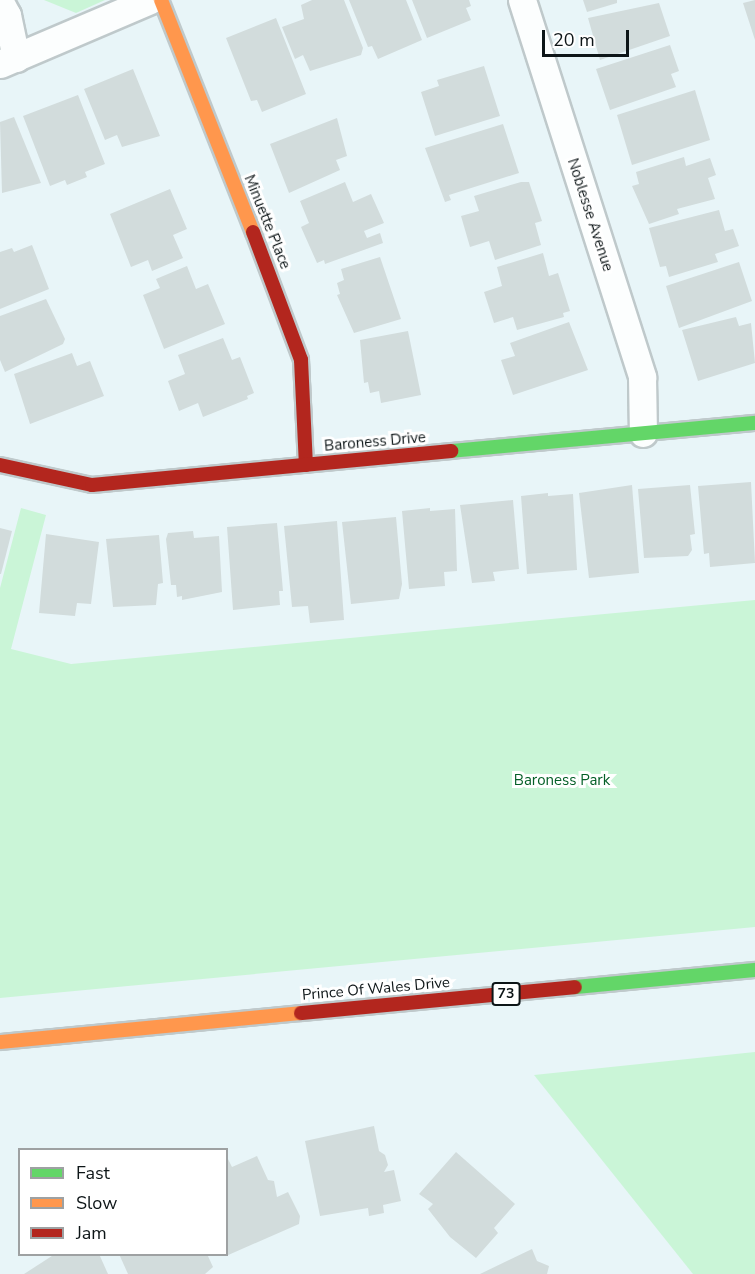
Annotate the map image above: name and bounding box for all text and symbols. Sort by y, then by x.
scale bar [545,18,632,56]
text: 20 m [553,28,595,52]
street label: Noblesse Avenue [563,156,617,274]
street label: Minuette Place [240,172,294,272]
street label: Baroness Drive [323,429,427,455]
park label: Baroness Park [514,772,610,790]
street label: Prince Of Wales Drive [301,974,451,1004]
road number: 73 [491,983,521,1005]
legend [18,1148,228,1256]
text: Fast [76,1161,110,1185]
text: Slow [76,1191,117,1215]
text: Jam [76,1221,107,1245]

